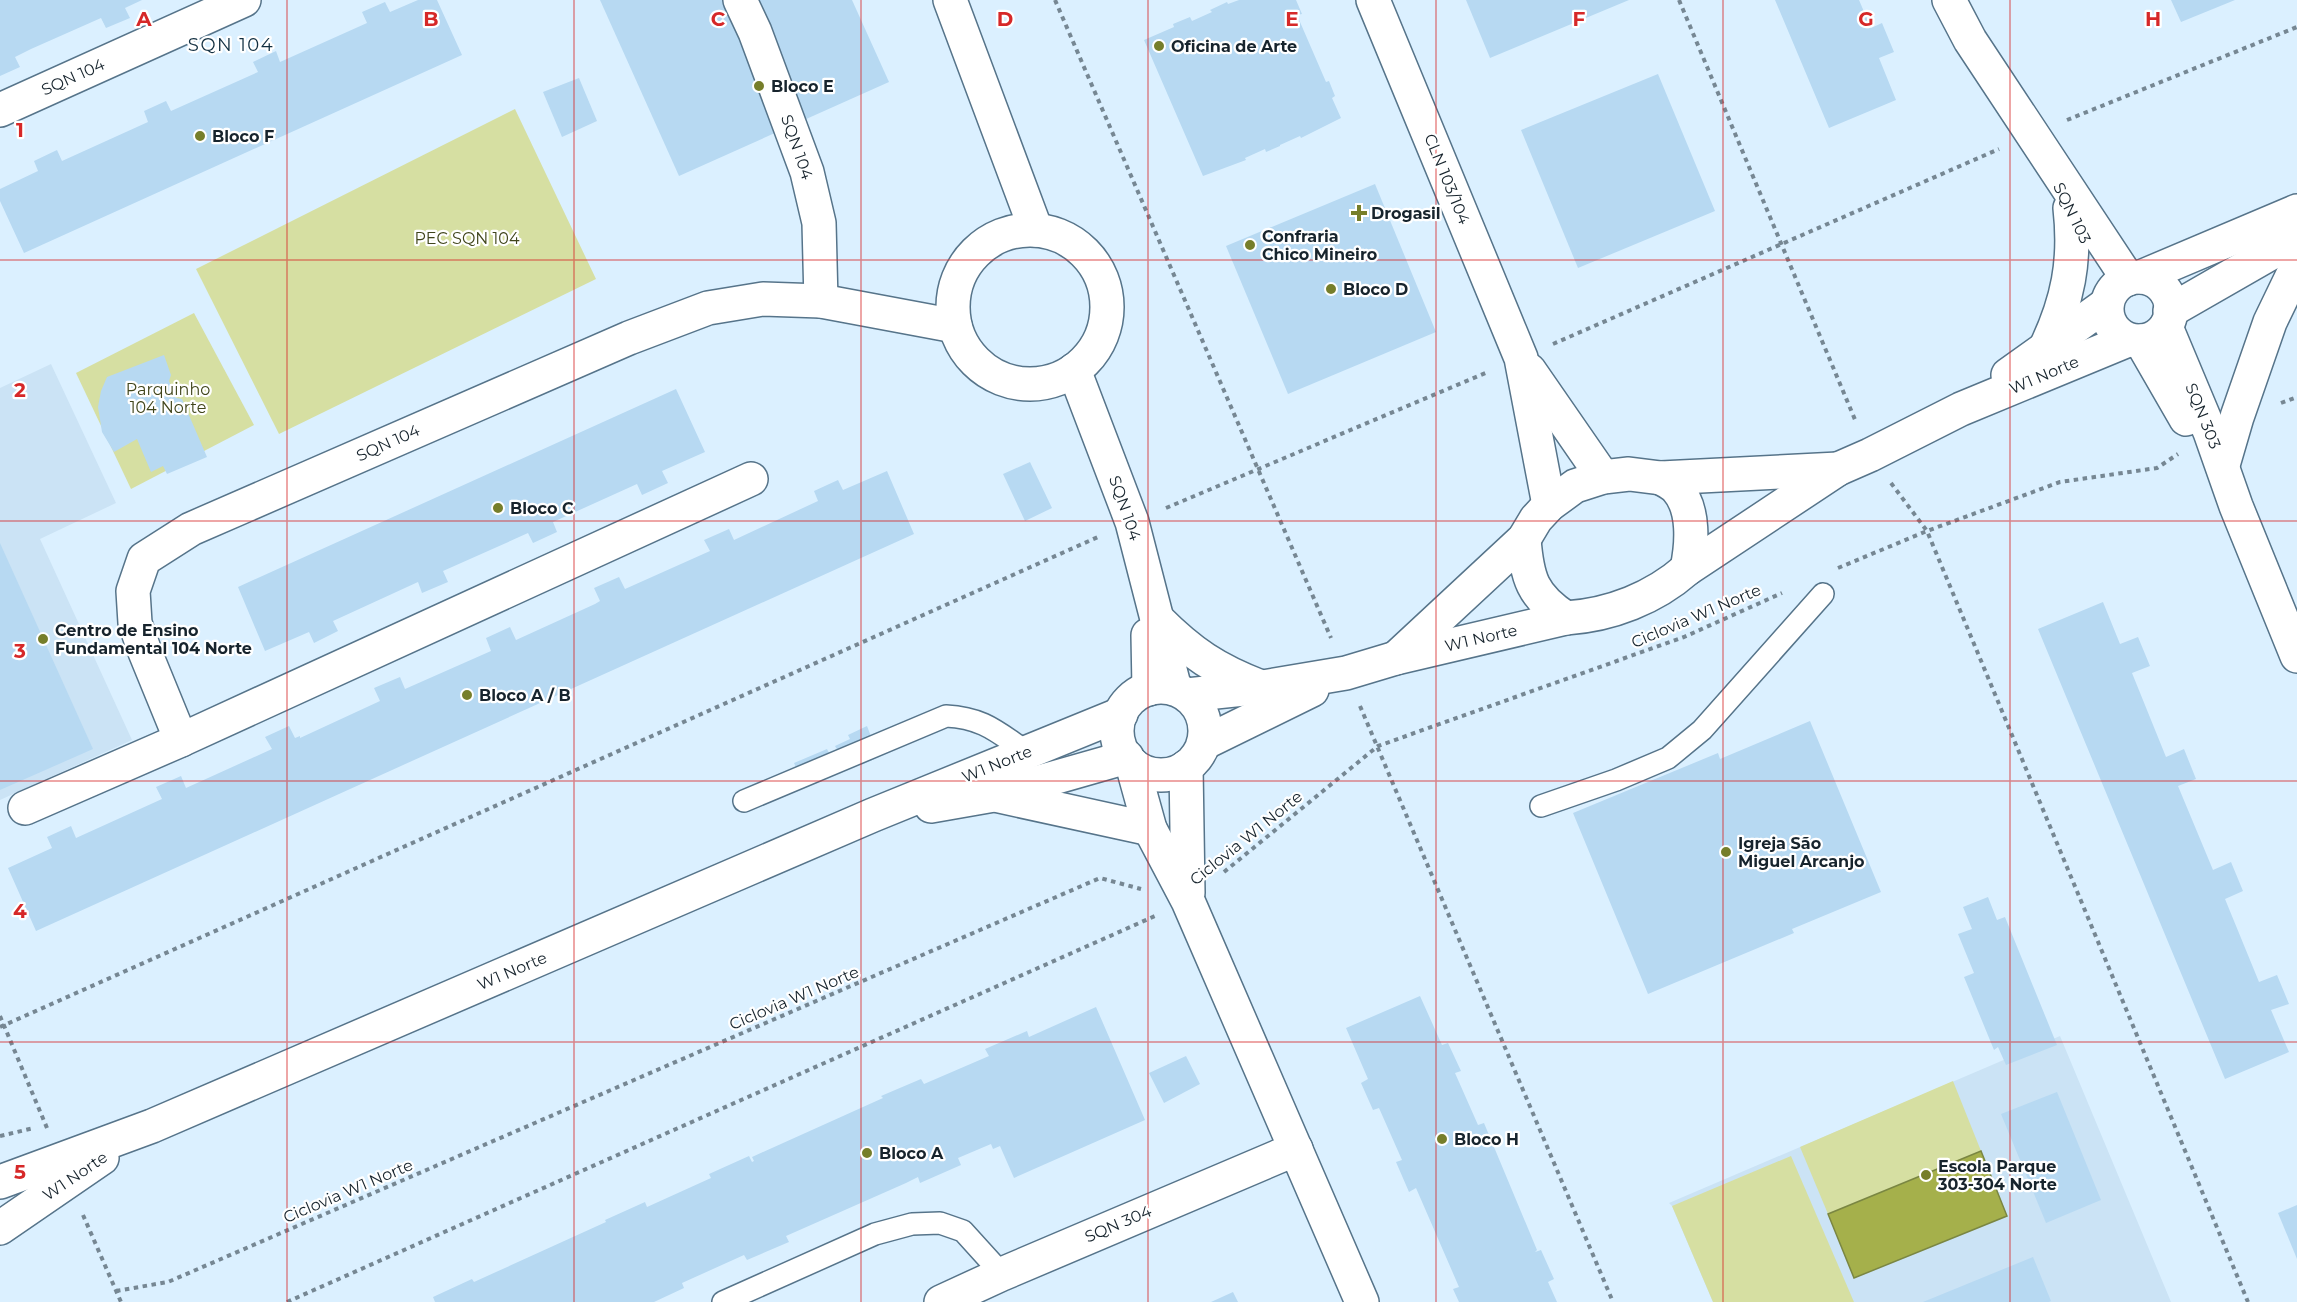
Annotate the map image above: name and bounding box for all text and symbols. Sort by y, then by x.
text: A [135,7,152,31]
text: B [423,7,439,31]
text: C [711,7,726,31]
text: D [997,7,1013,31]
text: E [1285,7,1299,31]
text: F [1573,7,1586,31]
text: G [1858,7,1874,31]
text: H [2145,7,2161,31]
district label: SQN 104 [188,34,274,56]
place label: Oficina de Arte [1171,37,1297,56]
marker: Oficina de Arte [1152,39,1166,53]
street label: SQN 104 [38,54,108,99]
place label: Bloco E [771,77,834,96]
marker: Bloco E [752,79,766,93]
street label: SQN 104 [777,112,817,182]
text: 1 [16,118,24,142]
place label: Bloco F [212,127,274,146]
marker: Bloco F [193,129,207,143]
street label: CLN 103/104 [1420,131,1474,227]
street label: SQN 103 [2049,179,2095,247]
place label: Drogasil [1371,204,1441,223]
marker: Drogasil [1352,206,1366,220]
place label: Confraria Chico Mineiro [1262,227,1377,264]
park label: PEC SQN 104 [415,229,520,248]
marker: Confraria Chico Mineiro [1243,238,1257,252]
place label: Bloco D [1343,280,1408,299]
marker: Bloco D [1324,282,1338,296]
street label: W1 Norte [2006,352,2082,398]
text: 2 [14,378,26,402]
park label: Parquinho 104 Norte [126,380,210,417]
street label: SQN 303 [2181,380,2225,452]
street label: SQN 104 [353,420,423,465]
street label: SQN 104 [1105,473,1145,543]
place label: Bloco C [510,499,574,518]
marker: Bloco C [491,501,505,515]
street label: Ciclovia W1 Norte [1628,580,1764,652]
street label: W1 Norte [1443,620,1519,656]
place label: Centro de Ensino Fundamental 104 Norte [55,621,252,658]
marker: Centro de Ensino Fundamental 104 Norte [36,632,50,646]
text: 3 [13,639,26,663]
place label: Bloco A / B [479,686,571,705]
marker: Bloco A / B [460,688,474,702]
street label: W1 Norte [959,741,1035,787]
street label: Ciclovia W1 Norte [1186,787,1306,889]
place label: Igreja São Miguel Arcanjo [1738,834,1865,871]
marker: Igreja São Miguel Arcanjo [1719,845,1733,859]
text: 4 [13,899,27,923]
street label: W1 Norte [474,948,550,994]
street label: Ciclovia W1 Norte [726,962,862,1034]
place label: Bloco H [1454,1130,1519,1149]
marker: Bloco H [1435,1132,1449,1146]
place label: Bloco A [879,1144,944,1163]
marker: Bloco A [860,1146,874,1160]
street label: W1 Norte [39,1147,111,1205]
street label: Ciclovia W1 Norte [280,1155,416,1227]
place label: Escola Parque 303-304 Norte [1937,1157,2057,1194]
text: 5 [14,1160,26,1184]
marker: Escola Parque 303-304 Norte [1919,1168,1933,1182]
street label: SQN 304 [1082,1201,1155,1247]

